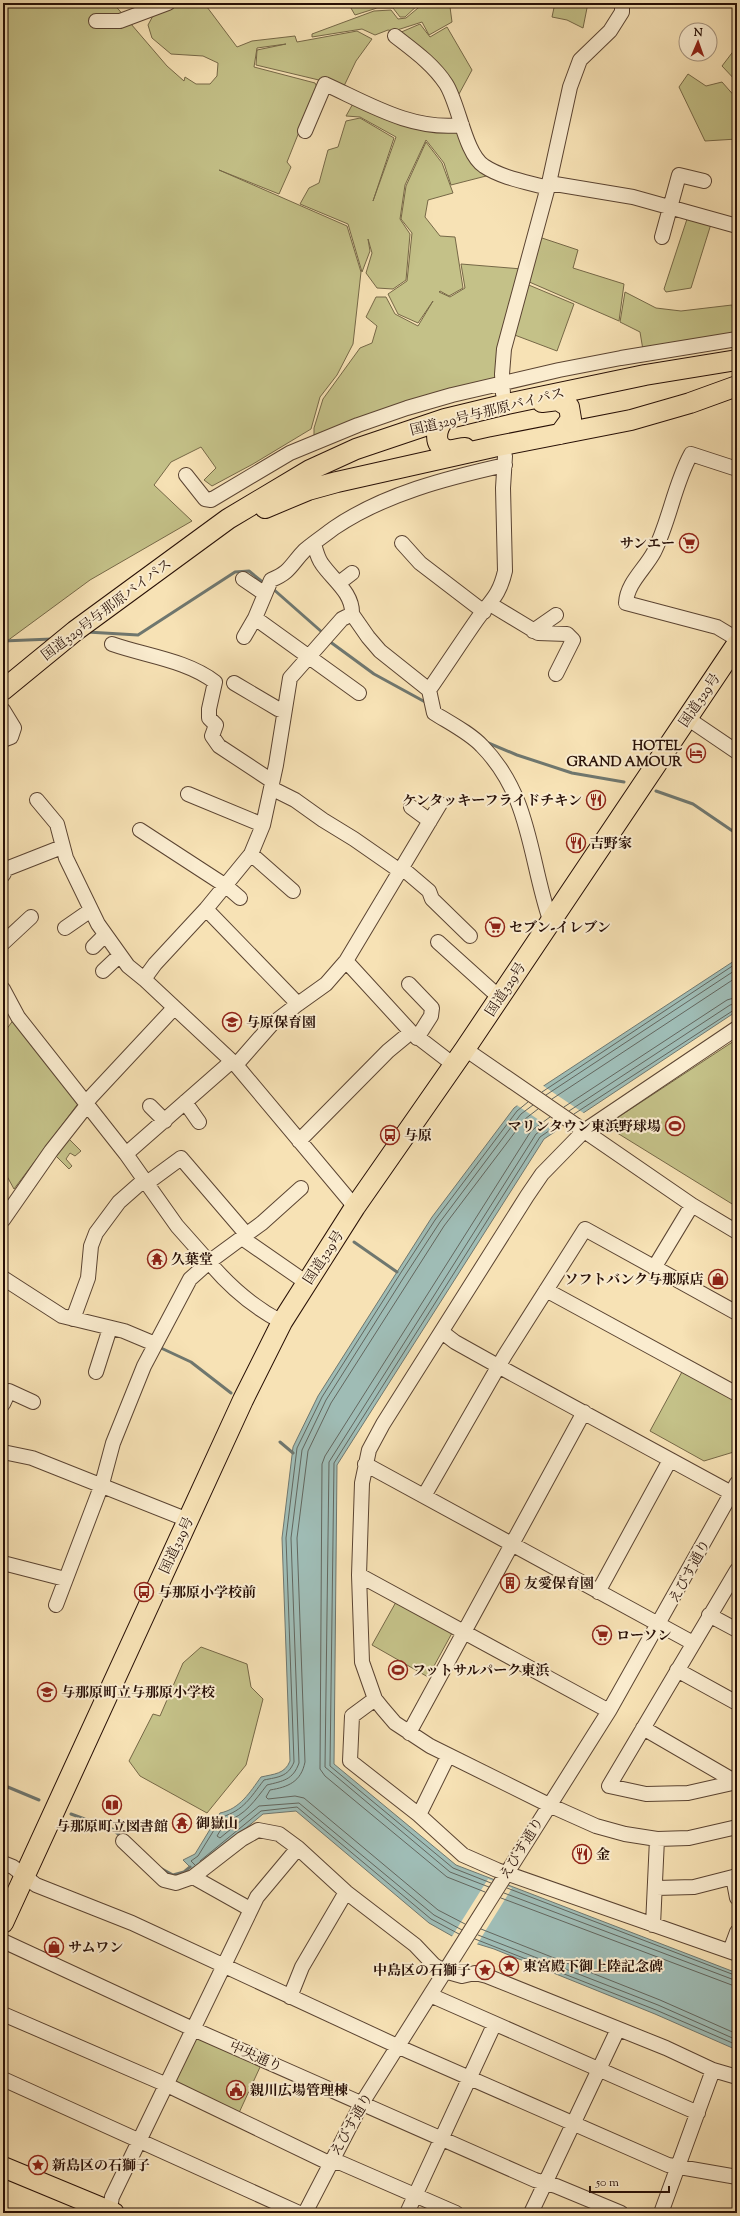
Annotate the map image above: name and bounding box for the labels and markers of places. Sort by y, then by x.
supermarket icon: サンエー [678,532,700,554]
place label: サンエー [620,535,675,555]
place label: HOTEL GRAND AMOUR [566,737,683,773]
hotel icon: HOTEL GRAND AMOUR [685,742,707,764]
restaurant icon: ケンタッキーフライドチキン [585,789,607,811]
place label: ケンタッキーフライドチキン [403,792,582,812]
restaurant icon: 吉野家 [565,832,587,854]
place label: 吉野家 [590,835,632,855]
supermarket icon: セブン-イレブン [484,916,506,938]
place label: セブン-イレブン [509,919,611,939]
school or university icon: 与原保育園 [221,1011,243,1033]
place label: 与原保育園 [246,1014,316,1034]
sports icon: マリンタウン東浜野球場 [664,1115,686,1137]
place label: マリンタウン東浜野球場 [508,1118,661,1138]
bus stop icon: 与原 [379,1124,401,1146]
place label: 与原 [404,1127,432,1147]
temple icon: 久葉堂 [146,1248,168,1270]
place label: 久葉堂 [171,1251,213,1271]
shop icon: ソフトバンク与那原店 [707,1268,729,1290]
place label: ソフトバンク与那原店 [565,1271,704,1291]
building icon: 友愛保育園 [499,1572,521,1594]
place label: 友愛保育園 [524,1575,594,1595]
bus stop icon: 与那原小学校前 [133,1581,155,1603]
place label: 与那原小学校前 [158,1584,256,1604]
supermarket icon: ローソン [591,1624,613,1646]
place label: ローソン [616,1627,671,1647]
sports icon: フットサルパーク東浜 [387,1659,409,1681]
place label: フットサルパーク東浜 [412,1662,550,1682]
school or university icon: 与那原町立与那原小学校 [36,1681,58,1703]
place label: 与那原町立与那原小学校 [61,1684,215,1704]
library icon: 与那原町立図書館 [101,1794,123,1816]
temple icon: 御嶽山 [171,1812,193,1834]
place label: 御嶽山 [196,1815,238,1835]
place label: 与那原町立図書館 [56,1818,168,1838]
restaurant icon: 金 [571,1843,593,1865]
place label: 金 [596,1846,610,1866]
shop icon: サムワン [43,1936,65,1958]
place label: サムワン [68,1939,123,1959]
place icon: 東宮殿下御上陸記念碑 [498,1955,520,1977]
place label: 東宮殿下御上陸記念碑 [523,1958,663,1978]
place icon: 中島区の石獅子 [474,1959,496,1981]
place label: 中島区の石獅子 [373,1962,471,1982]
public building icon: 親川広場管理棟 [225,2079,247,2101]
place label: 親川広場管理棟 [250,2082,348,2102]
place icon: 新島区の石獅子 [27,2154,49,2176]
place label: 新島区の石獅子 [52,2157,150,2177]

